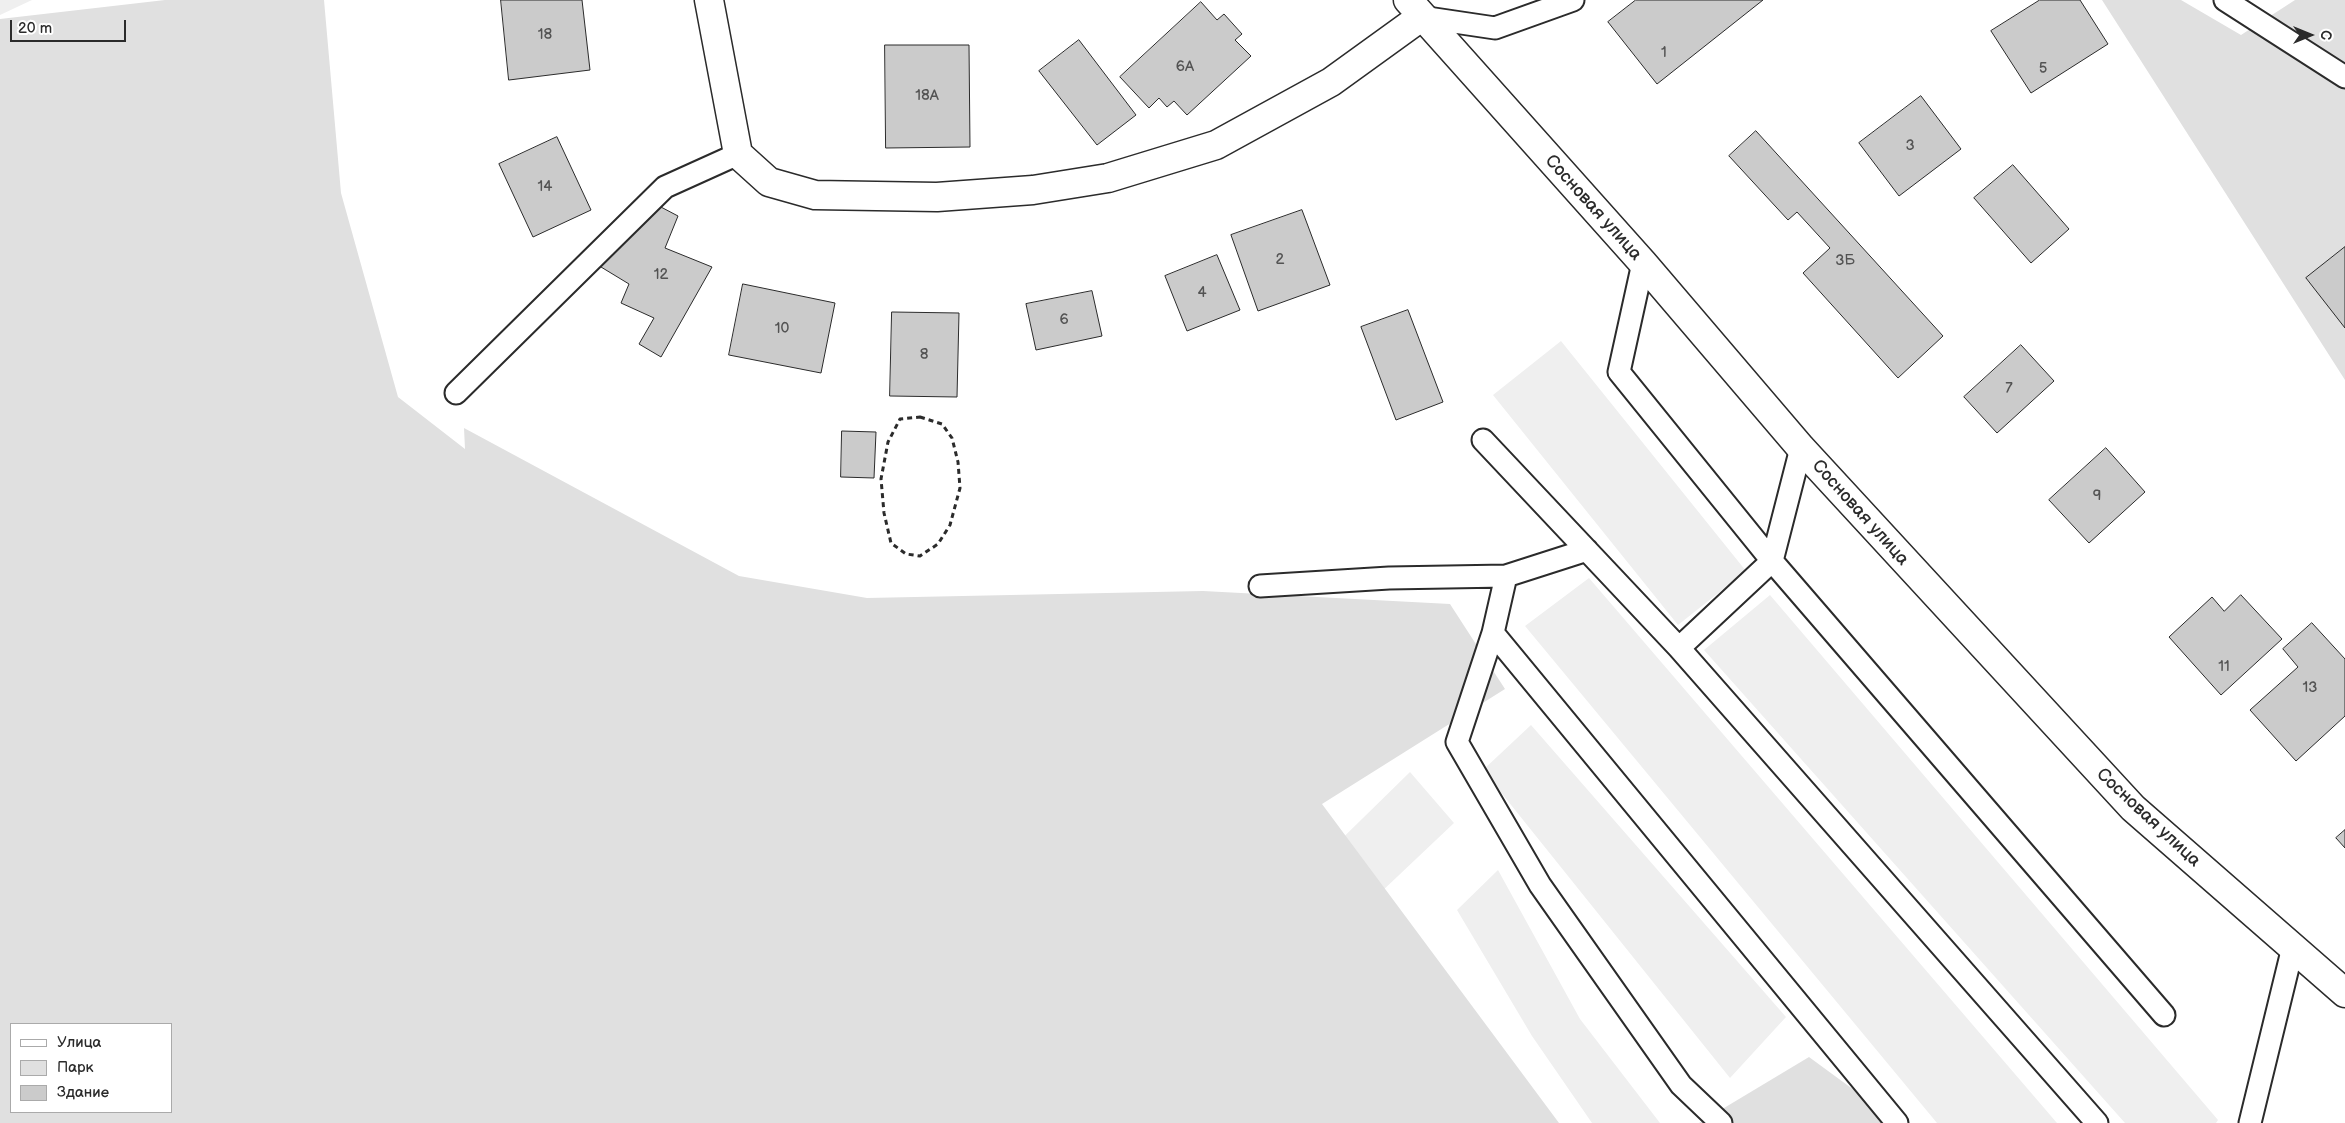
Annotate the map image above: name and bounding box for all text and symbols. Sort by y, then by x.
scale bar [12,10,129,42]
north arrow [2285,10,2335,60]
text: 20 m [18,19,52,38]
house number: 18 [538,26,552,44]
text: С [2317,30,2334,40]
house number: 1 [1661,44,1667,62]
house number: 6А [1176,58,1194,76]
house number: 5 [2039,60,2047,78]
house number: 18А [915,87,939,105]
house number: 3 [1905,137,1915,155]
street label: Сосновая улица [1540,151,1646,265]
house number: 14 [538,178,552,196]
house number: 2 [1276,251,1284,269]
house number: 3Б [1835,252,1855,270]
house number: 12 [654,266,668,284]
house number: 4 [1197,284,1207,302]
house number: 6 [1059,311,1069,329]
house number: 10 [775,320,789,338]
house number: 8 [920,346,928,364]
house number: 7 [2005,380,2013,398]
street label: Сосновая улица [1807,456,1913,570]
house number: 9 [2093,487,2101,505]
house number: 11 [2218,658,2230,676]
house number: 13 [2302,679,2318,697]
street label: Сосновая улица [2091,764,2205,872]
legend [10,1023,172,1113]
text: Улица [57,1033,101,1052]
text: Парк [57,1058,94,1077]
text: Здание [57,1083,109,1102]

